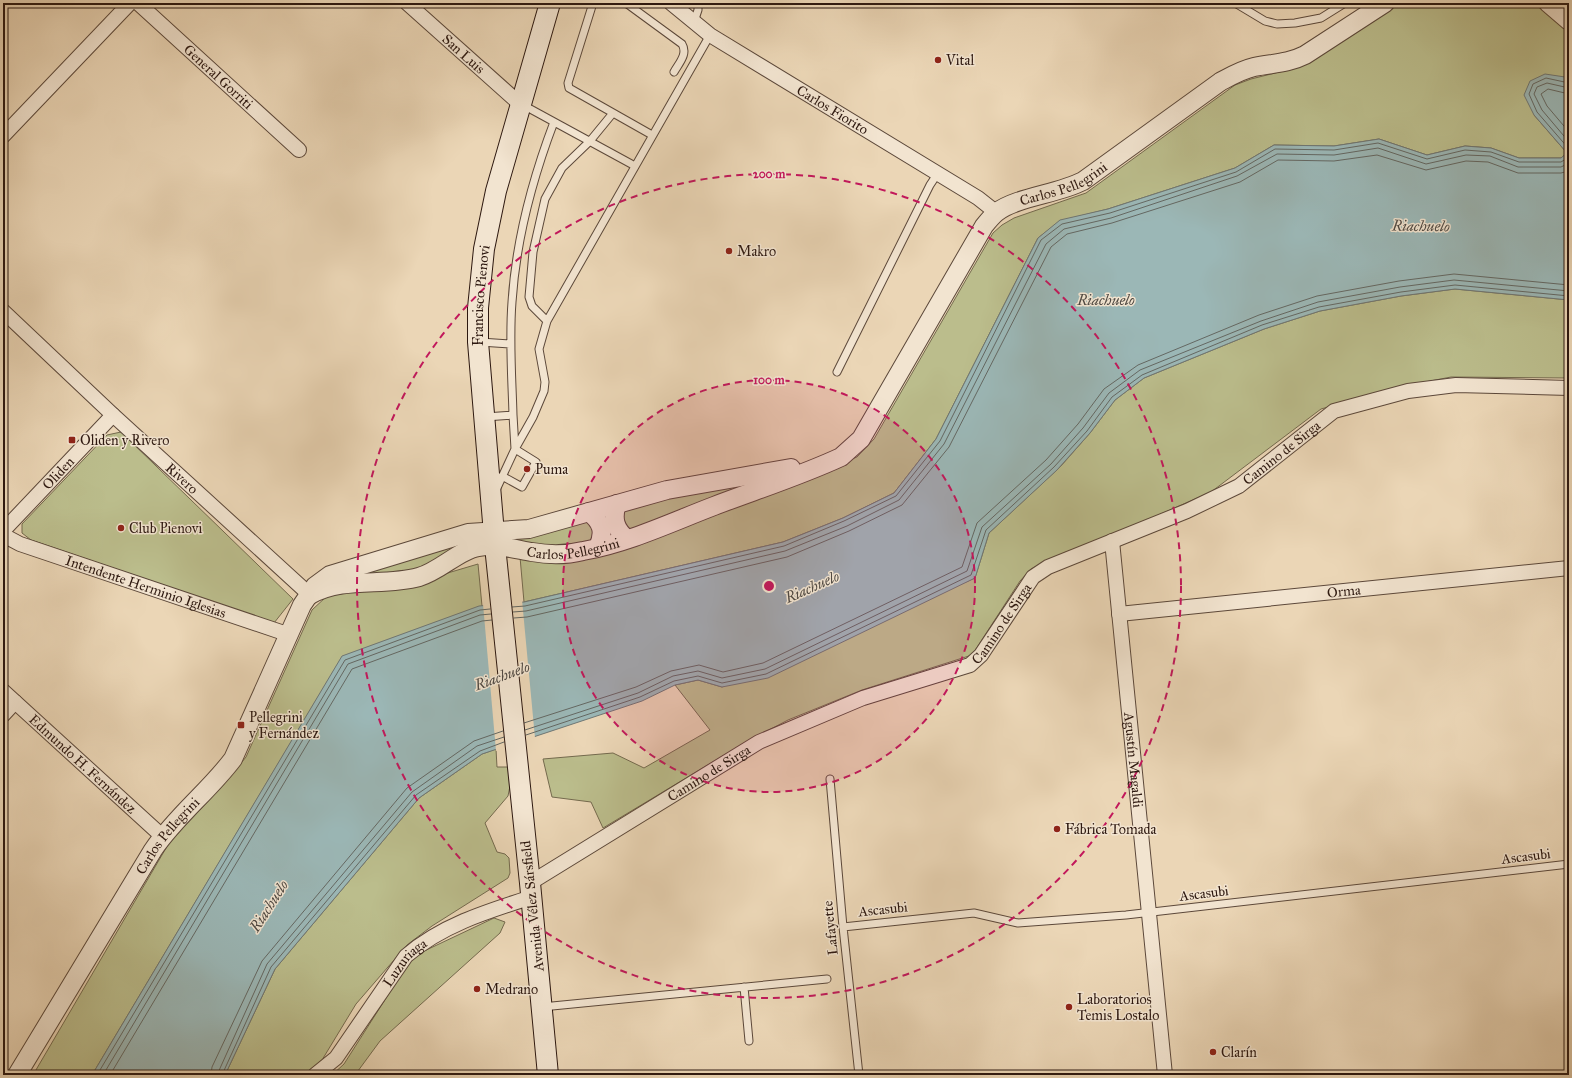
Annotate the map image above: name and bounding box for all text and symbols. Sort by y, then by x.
street label: San Luis [439,31,488,77]
street label: General Gorriti [180,41,256,113]
place label: Vital [945,52,974,69]
marker: Vital [933,55,943,65]
street label: Carlos Fiorito [793,82,871,138]
street label: Carlos Pellegrini [1018,158,1111,210]
text: 200 m [753,167,786,181]
water label: Riachuelo [1391,216,1450,236]
street label: Francisco Pienovi [470,243,494,346]
place label: Makro [737,243,776,260]
marker: Makro [724,246,734,256]
water label: Riachuelo [1076,291,1135,309]
text: 100 m [753,373,786,387]
street label: Camino de Sirga [1239,417,1324,489]
place label: Oliden y Rivero [80,432,170,449]
marker: Oliden y Rivero [67,435,77,445]
street label: Oliden [39,453,78,493]
street label: Rivero [162,459,202,498]
place label: Puma [535,461,568,478]
marker: Puma [522,464,532,474]
place label: Club Pienovi [129,520,203,537]
marker: Club Pienovi [116,523,126,533]
street label: Carlos Pellegrini [525,534,622,563]
street label: Intendente Herminio Iglesias [63,552,228,622]
water label: Riachuelo [781,567,842,607]
centre of rings [762,579,776,593]
street label: Camino de Sirga [968,580,1035,668]
street label: Orma [1326,581,1362,602]
water label: Riachuelo [471,658,532,695]
place label: Pellegrini y Fernández [249,709,319,742]
street label: Edmundo H. Fernández [25,711,140,818]
street label: Agustín Magaldi [1120,711,1146,809]
marker: Pellegrini y Fernández [236,720,246,730]
street label: Camino de Sirga [664,741,754,805]
street label: Carlos Pellegrini [132,794,203,878]
place label: Fábrica Tomada [1065,821,1157,838]
marker: Fábrica Tomada [1052,824,1062,834]
street label: Avenida Vélez Sársfield [517,840,548,973]
street label: Ascasubi [1499,845,1552,868]
water label: Riachuelo [245,877,292,936]
street label: Ascasubi [1177,882,1230,905]
street label: Ascasubi [857,898,909,921]
street label: Lafayette [819,900,842,956]
street label: Luzuriaga [379,935,430,990]
place label: Medrano [485,981,538,998]
marker: Medrano [472,984,482,994]
place label: Laboratorios Temis Lostalo [1077,991,1159,1024]
marker: Laboratorios Temis Lostalo [1064,1002,1074,1012]
place label: Clarín [1221,1044,1257,1061]
marker: Clarín [1208,1047,1218,1057]

